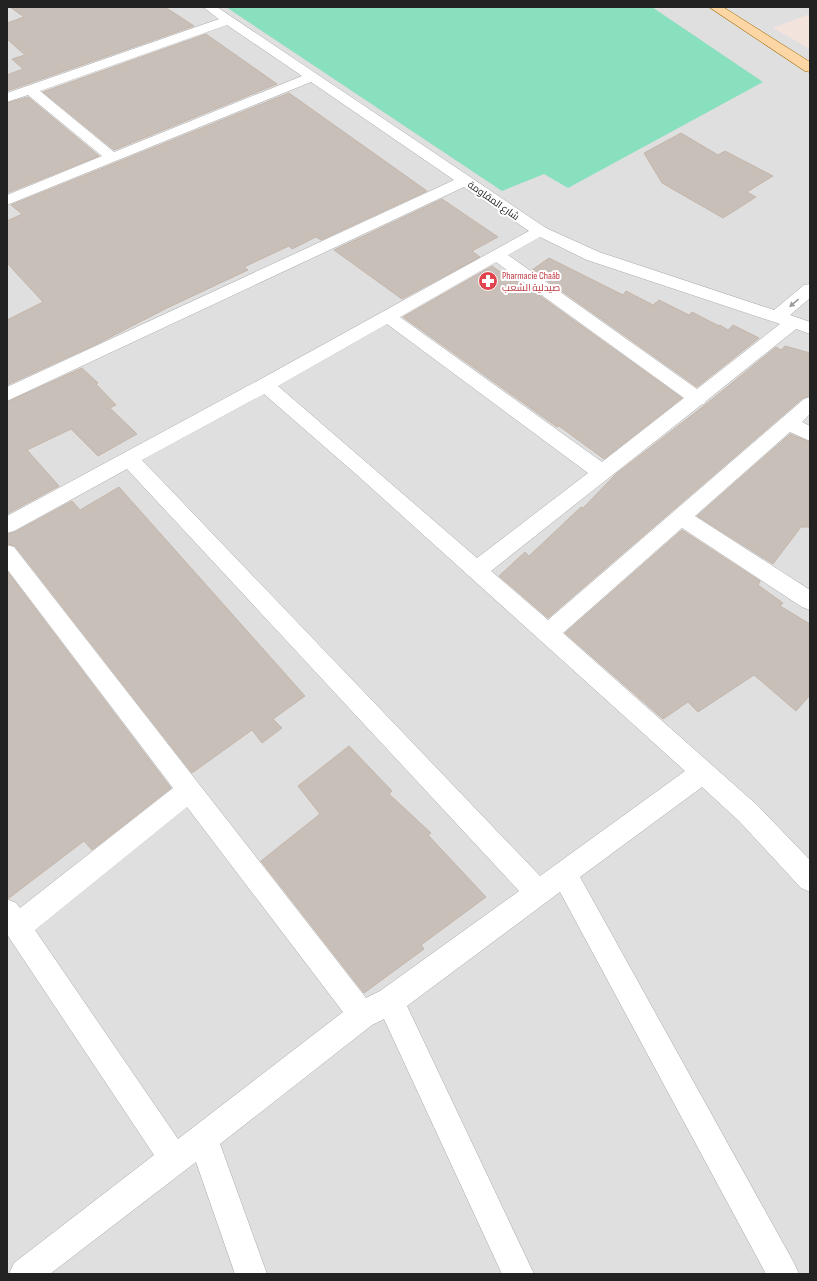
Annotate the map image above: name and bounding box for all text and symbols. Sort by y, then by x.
street label: شارع المقاومة [465,179,522,223]
pharmacy icon: Pharmacie Chaâb صيدلية الشعب [477,270,499,292]
place label: Pharmacie Chaâb صيدلية الشعب [502,270,560,294]
one-way arrow [788,298,799,307]

